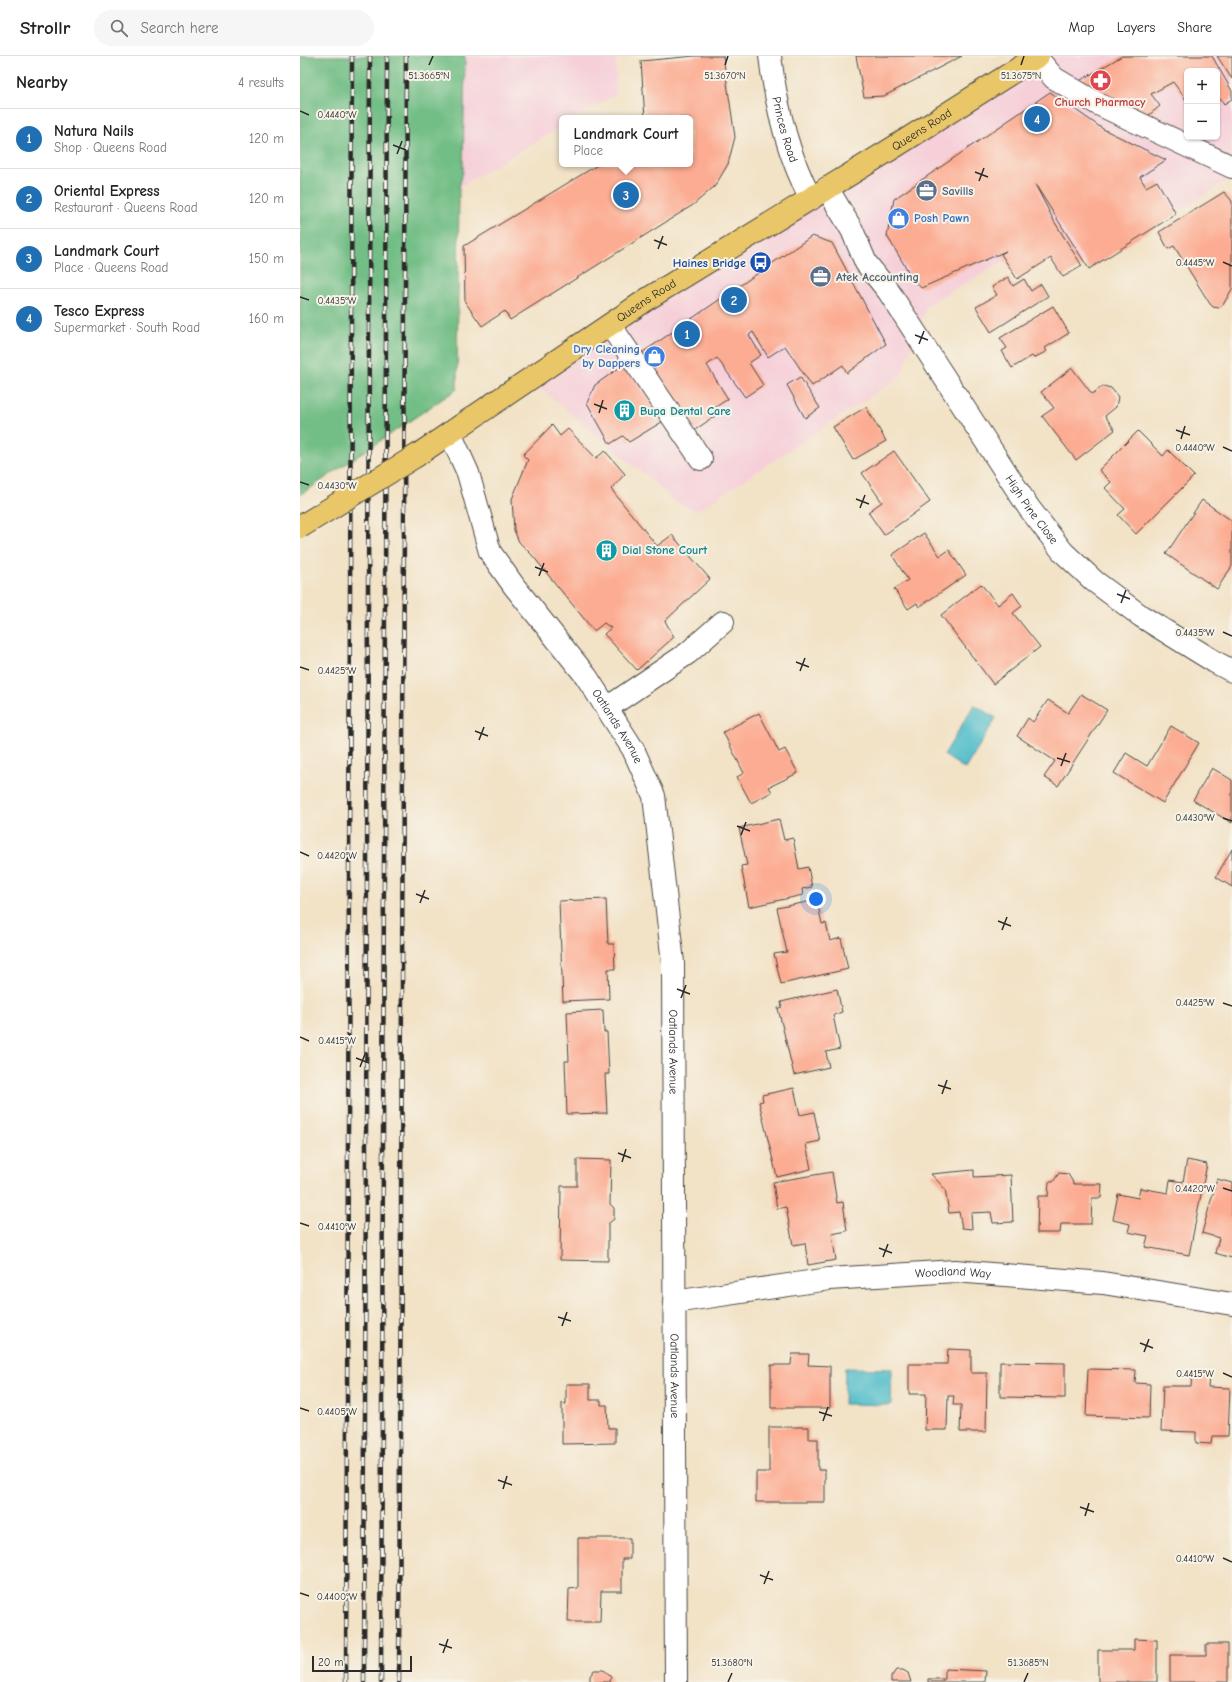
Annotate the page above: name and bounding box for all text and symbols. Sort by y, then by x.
search box [94,10,374,46]
text: Strollr [20,17,70,39]
icon: search [108,17,130,39]
text: Search here [140,19,219,37]
text: Map [1068,19,1095,36]
text: Layers [1117,19,1155,36]
text: Share [1177,19,1212,36]
pharmacy icon: Church Pharmacy [1087,68,1113,94]
map controls [1184,68,1220,140]
button: + [1184,68,1220,104]
text: 51.3665°N [408,70,450,82]
text: 51.3670°N [704,70,746,82]
text: 51.3675°N [1001,70,1041,82]
text: Nearby [16,73,67,92]
text: 4 results [238,75,284,90]
street label: Princes Road [769,95,801,164]
place label: Church Pharmacy [1054,95,1146,109]
pin: 4 [1024,104,1050,134]
button: − [1184,104,1220,140]
street label: Queens Road [889,106,954,154]
text: 0.4440°W [317,109,357,121]
popup [559,115,693,167]
text: Natura Nails [54,122,134,140]
text: Landmark Court [573,125,679,143]
text: 1 [26,131,32,146]
text: 120 m [249,131,284,146]
text: Shop · Queens Road [54,140,167,155]
text: Place [573,143,603,158]
office icon: Savills [913,178,939,204]
pin: 3 [613,180,639,210]
text: Oriental Express [54,182,160,200]
place label: Savills [942,184,973,198]
text: 2 [26,191,32,206]
text: 120 m [249,191,284,206]
text: Restaurant · Queens Road [54,200,198,215]
shop icon: Posh Pawn [886,205,912,231]
place label: Posh Pawn [914,211,969,225]
text: Landmark Court [54,242,159,260]
bus stop icon: Haines Bridge [748,250,774,276]
text: 3 [26,251,32,266]
text: 150 m [249,251,284,266]
place label: Haines Bridge [673,256,746,270]
text: 0.4445°W [1176,257,1215,269]
text: Place · Queens Road [54,260,168,275]
office icon: Atek Accounting [808,264,834,290]
place label: Atek Accounting [836,270,919,284]
street label: Queens Road [614,276,679,325]
pin: 2 [721,285,747,315]
text: 0.4435°W [318,295,357,307]
text: Tesco Express [54,302,144,320]
text: 4 [26,311,32,326]
text: 160 m [249,311,284,326]
pin: 1 [674,319,700,349]
text: Supermarket · South Road [54,320,200,335]
place label: Dry Cleaning by Dappers [573,342,640,370]
shop icon: Dry Cleaning by Dappers [642,343,668,369]
building icon: Bupa Dental Care [612,398,638,424]
place label: Bupa Dental Care [640,404,731,418]
text: 0.4440°W [1175,442,1215,454]
street label: High Pine Close [1002,472,1061,547]
text: 0.4430°W [317,480,357,492]
building icon: Dial Stone Court [594,537,620,563]
place label: Dial Stone Court [622,543,708,557]
text: 0.4435°W [1176,627,1215,639]
text: 0.4425°W [317,665,357,677]
street label: Oatlands Avenue [589,686,645,765]
text: 0.4430°W [1175,812,1215,824]
text: 0.4420°W [317,850,357,862]
your location [806,889,826,909]
text: 0.4425°W [1175,997,1215,1009]
street label: Oatlands Avenue [666,1009,681,1094]
text: 0.4415°W [318,1035,356,1047]
text: 0.4420°W [1175,1183,1215,1195]
text: 0.4410°W [318,1221,357,1233]
street label: Woodland Way [915,1264,992,1281]
street label: Oatlands Avenue [668,1333,682,1418]
text: 0.4415°W [1176,1368,1214,1380]
text: 0.4405°W [317,1406,357,1418]
text: 0.4410°W [1176,1553,1215,1565]
text: 0.4400°W [317,1591,358,1603]
scale bar [312,1654,412,1673]
text: 20 m [318,1656,343,1669]
text: 51.3680°N [711,1657,753,1669]
text: 51.3685°N [1007,1657,1049,1669]

